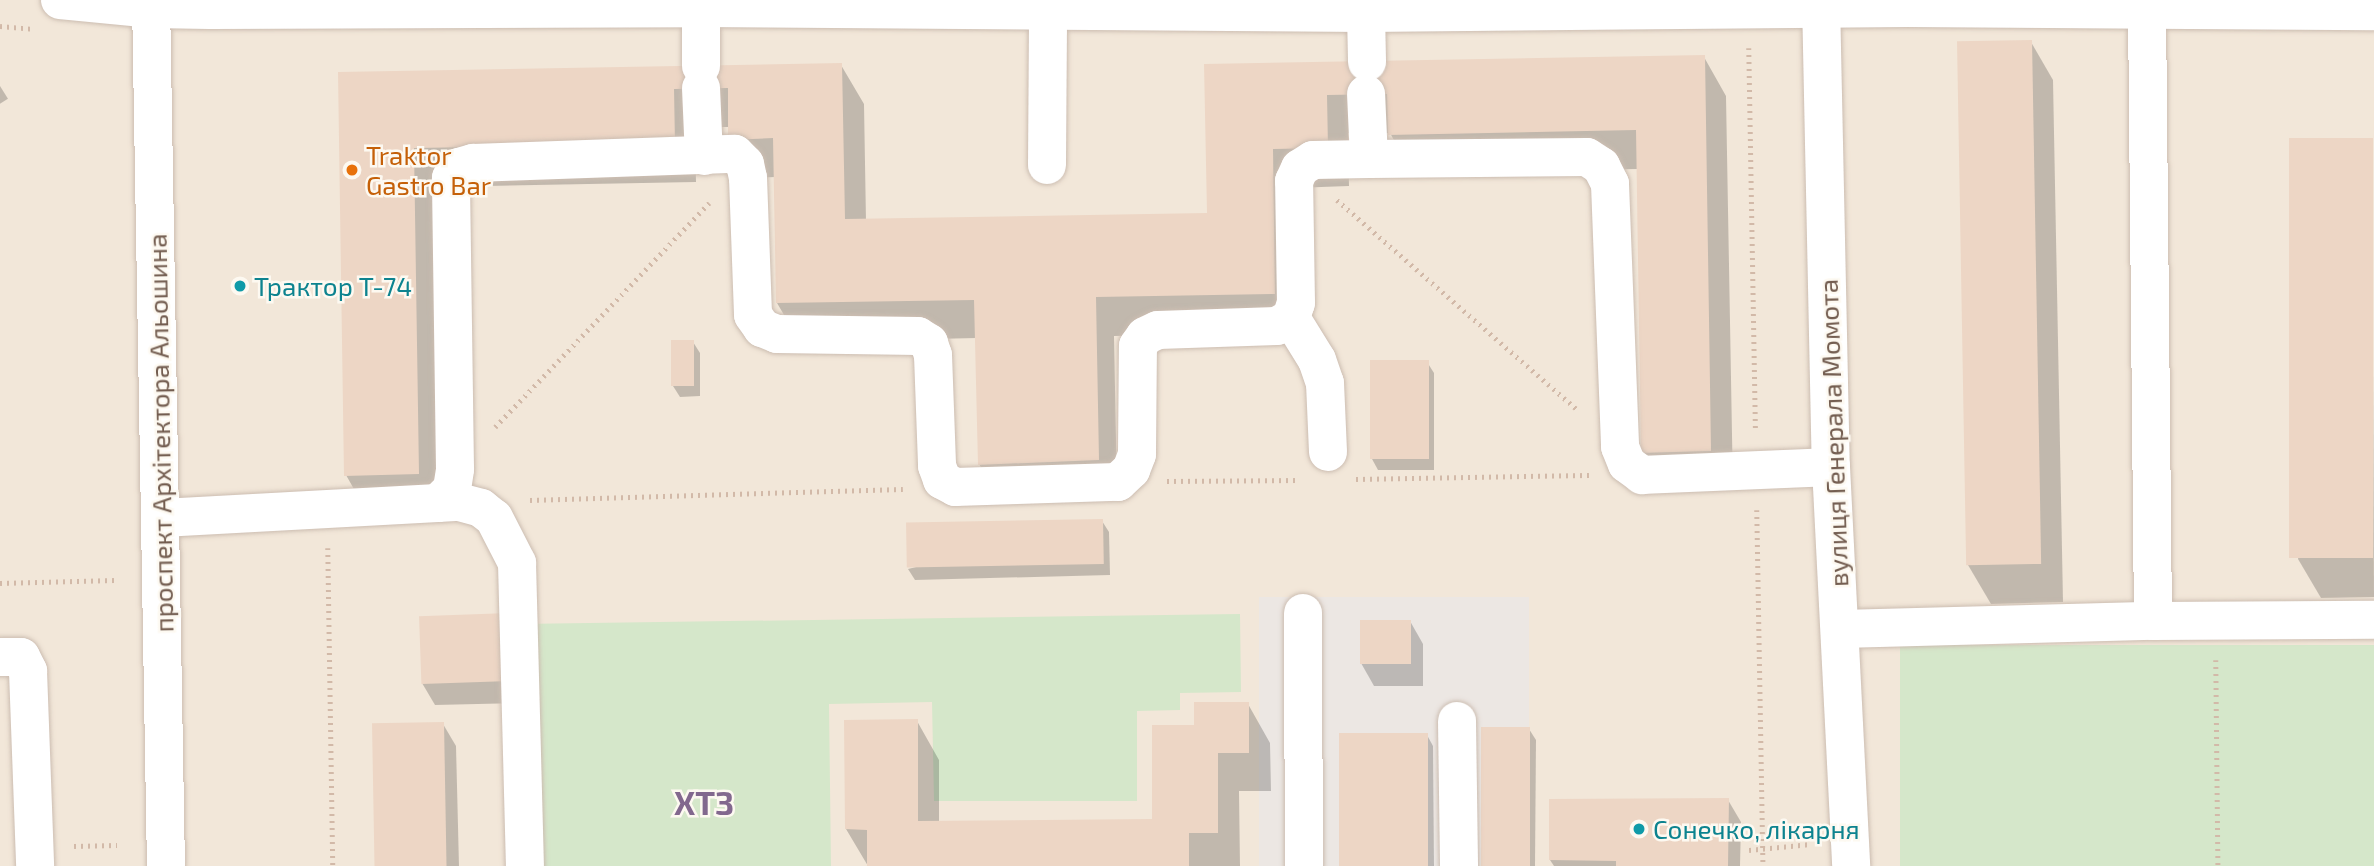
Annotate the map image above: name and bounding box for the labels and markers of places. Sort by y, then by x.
place label: Traktor Gastro Bar [366,139,491,200]
marker: Traktor Gastro Bar [344,162,360,178]
place label: Трактор Т-74 [254,270,412,302]
marker: Трактор Т-74 [232,278,248,294]
place label: Сонечко, лікарня [1653,813,1860,845]
marker: Сонечко, лікарня [1631,821,1647,837]

